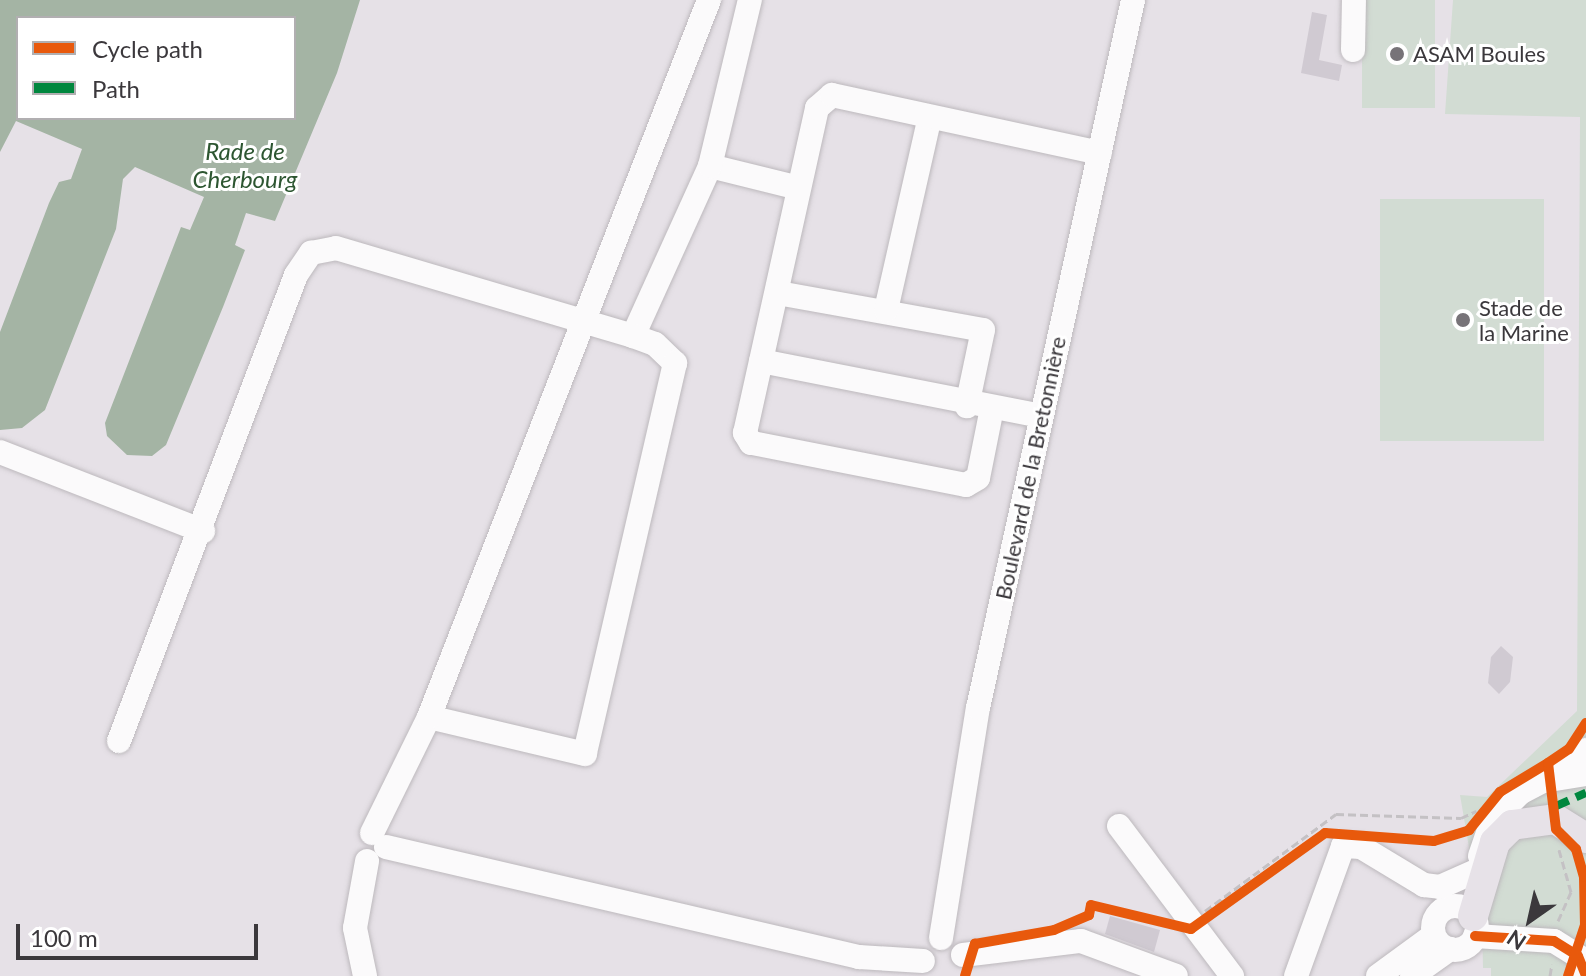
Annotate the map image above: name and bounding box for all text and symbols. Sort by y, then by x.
legend [16,16,296,120]
text: Cycle path [92,34,203,63]
place label: ASAM Boules [1413,41,1546,67]
marker: ASAM Boules [1388,45,1406,63]
text: Path [92,74,140,103]
water label: Rade de Cherbourg [193,137,297,193]
place label: Stade de la Marine [1479,294,1569,346]
marker: Stade de la Marine [1454,311,1472,329]
street label: Boulevard de la Bretonnière [989,334,1071,602]
north arrow [1490,880,1570,960]
scale bar [20,908,262,958]
text: 100 m [30,923,98,952]
text: N [1502,924,1531,956]

